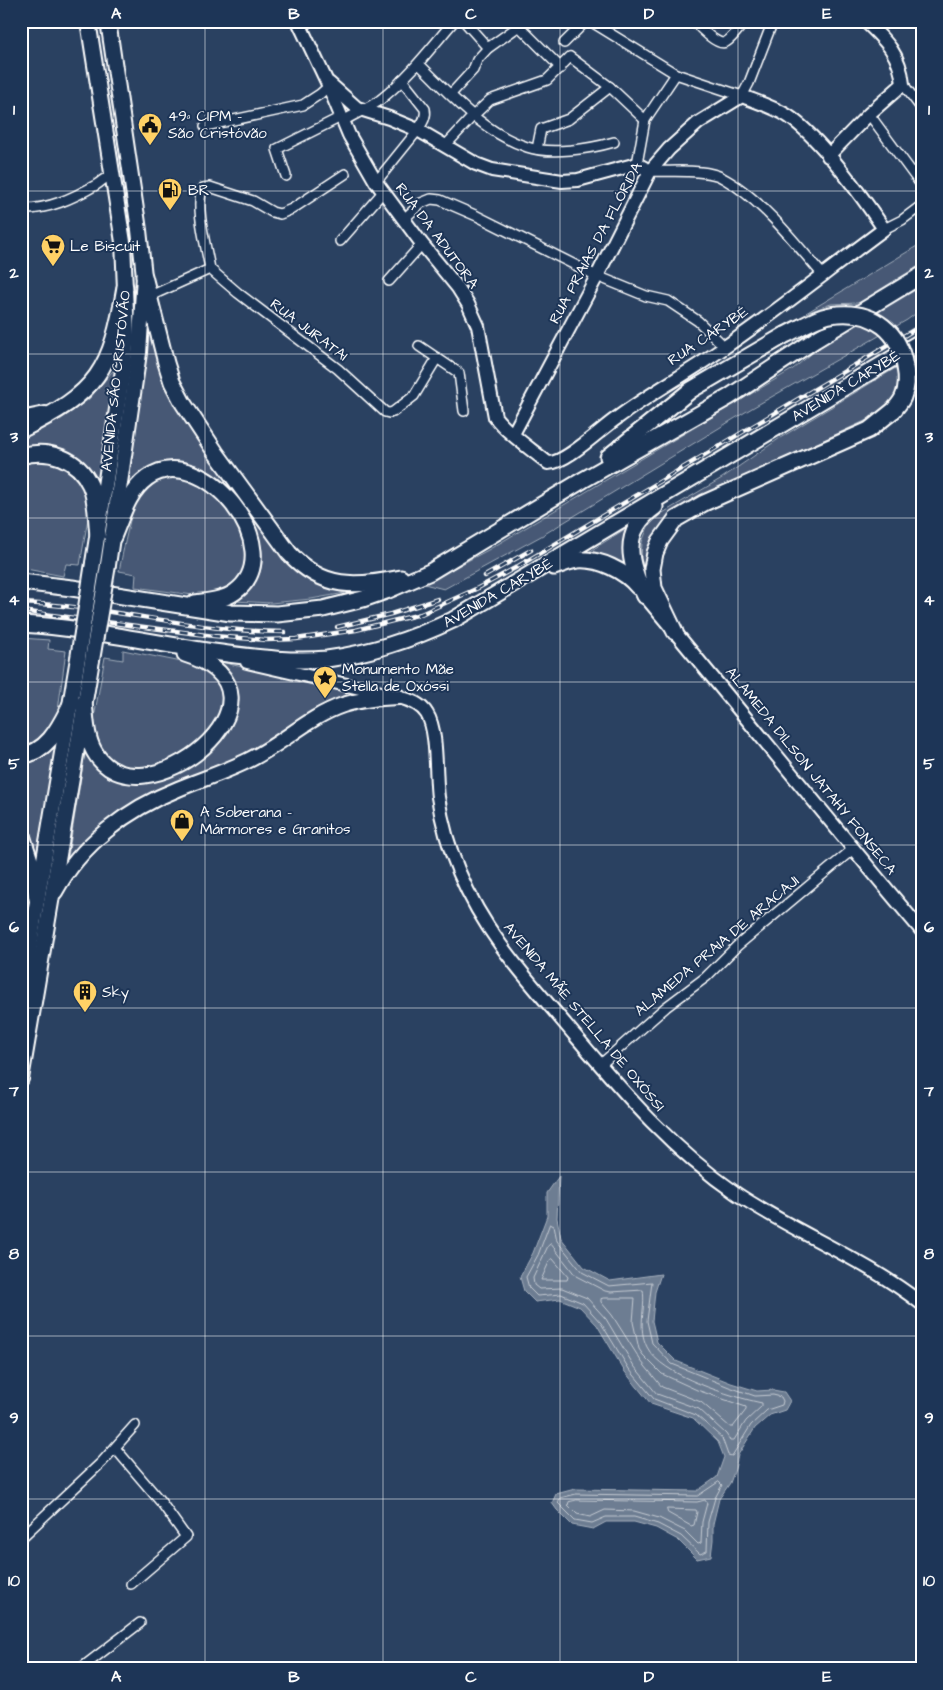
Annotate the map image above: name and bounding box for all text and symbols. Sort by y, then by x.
text: A [111,3,122,25]
text: B [288,3,300,25]
text: C [465,3,477,25]
text: D [644,3,655,25]
text: E [822,3,832,25]
text: 1 [13,99,16,121]
text: 1 [928,99,931,121]
place label: 49ª CIPM - São Cristóvão [168,106,267,144]
public building icon: 49ª CIPM - São Cristóvão [137,112,163,146]
street label: RUA PRAIAS DA FLÓRIDA [544,158,648,328]
fuel station icon: BR [157,177,183,211]
street label: RUA DA ADUTORA [390,179,484,294]
place label: BR [188,180,209,201]
supermarket icon: Le Biscuit [40,233,66,267]
place label: Le Biscuit [70,236,140,257]
text: 2 [8,262,19,284]
text: 2 [923,262,934,284]
street label: AVENIDA SÃO CRISTÓVÃO [96,289,136,473]
street label: RUA JURATAI [266,294,352,366]
street label: RUA CARYBÉ [663,301,753,371]
street label: AVENIDA CARYBÉ [788,345,904,427]
text: 3 [9,426,19,448]
text: 3 [924,426,934,448]
street label: AVENIDA CARYBÉ [439,553,557,633]
text: 4 [9,589,20,611]
text: 4 [924,589,935,611]
place label: Monumento Mãe Stella de Oxóssi [342,659,454,697]
street label: ALAMEDA DILSON JATAHY FONSECA [720,663,902,880]
place icon: Monumento Mãe Stella de Oxóssi [312,665,338,699]
text: 5 [8,753,20,775]
text: 5 [923,753,935,775]
place label: A Soberana - Mármores e Granitos [200,802,351,840]
shop icon: A Soberana - Mármores e Granitos [169,808,195,842]
street label: ALAMEDA PRAIA DE ARACAJI [630,871,804,1021]
text: 6 [9,916,19,938]
text: 6 [924,916,934,938]
street label: AVENIDA MÃE STELLA DE OXÓSSI [498,918,670,1116]
building icon: Sky [72,979,98,1013]
place label: Sky [102,982,129,1004]
text: 7 [8,1080,19,1102]
text: 7 [923,1080,934,1102]
text: 8 [9,1243,20,1265]
text: 8 [924,1243,935,1265]
text: 9 [9,1407,19,1429]
text: 9 [924,1407,934,1429]
text: 10 [8,1570,20,1592]
text: 10 [923,1570,935,1592]
text: A [111,1666,122,1688]
text: B [288,1666,300,1688]
text: C [465,1666,477,1688]
text: D [644,1666,655,1688]
text: E [822,1666,832,1688]

